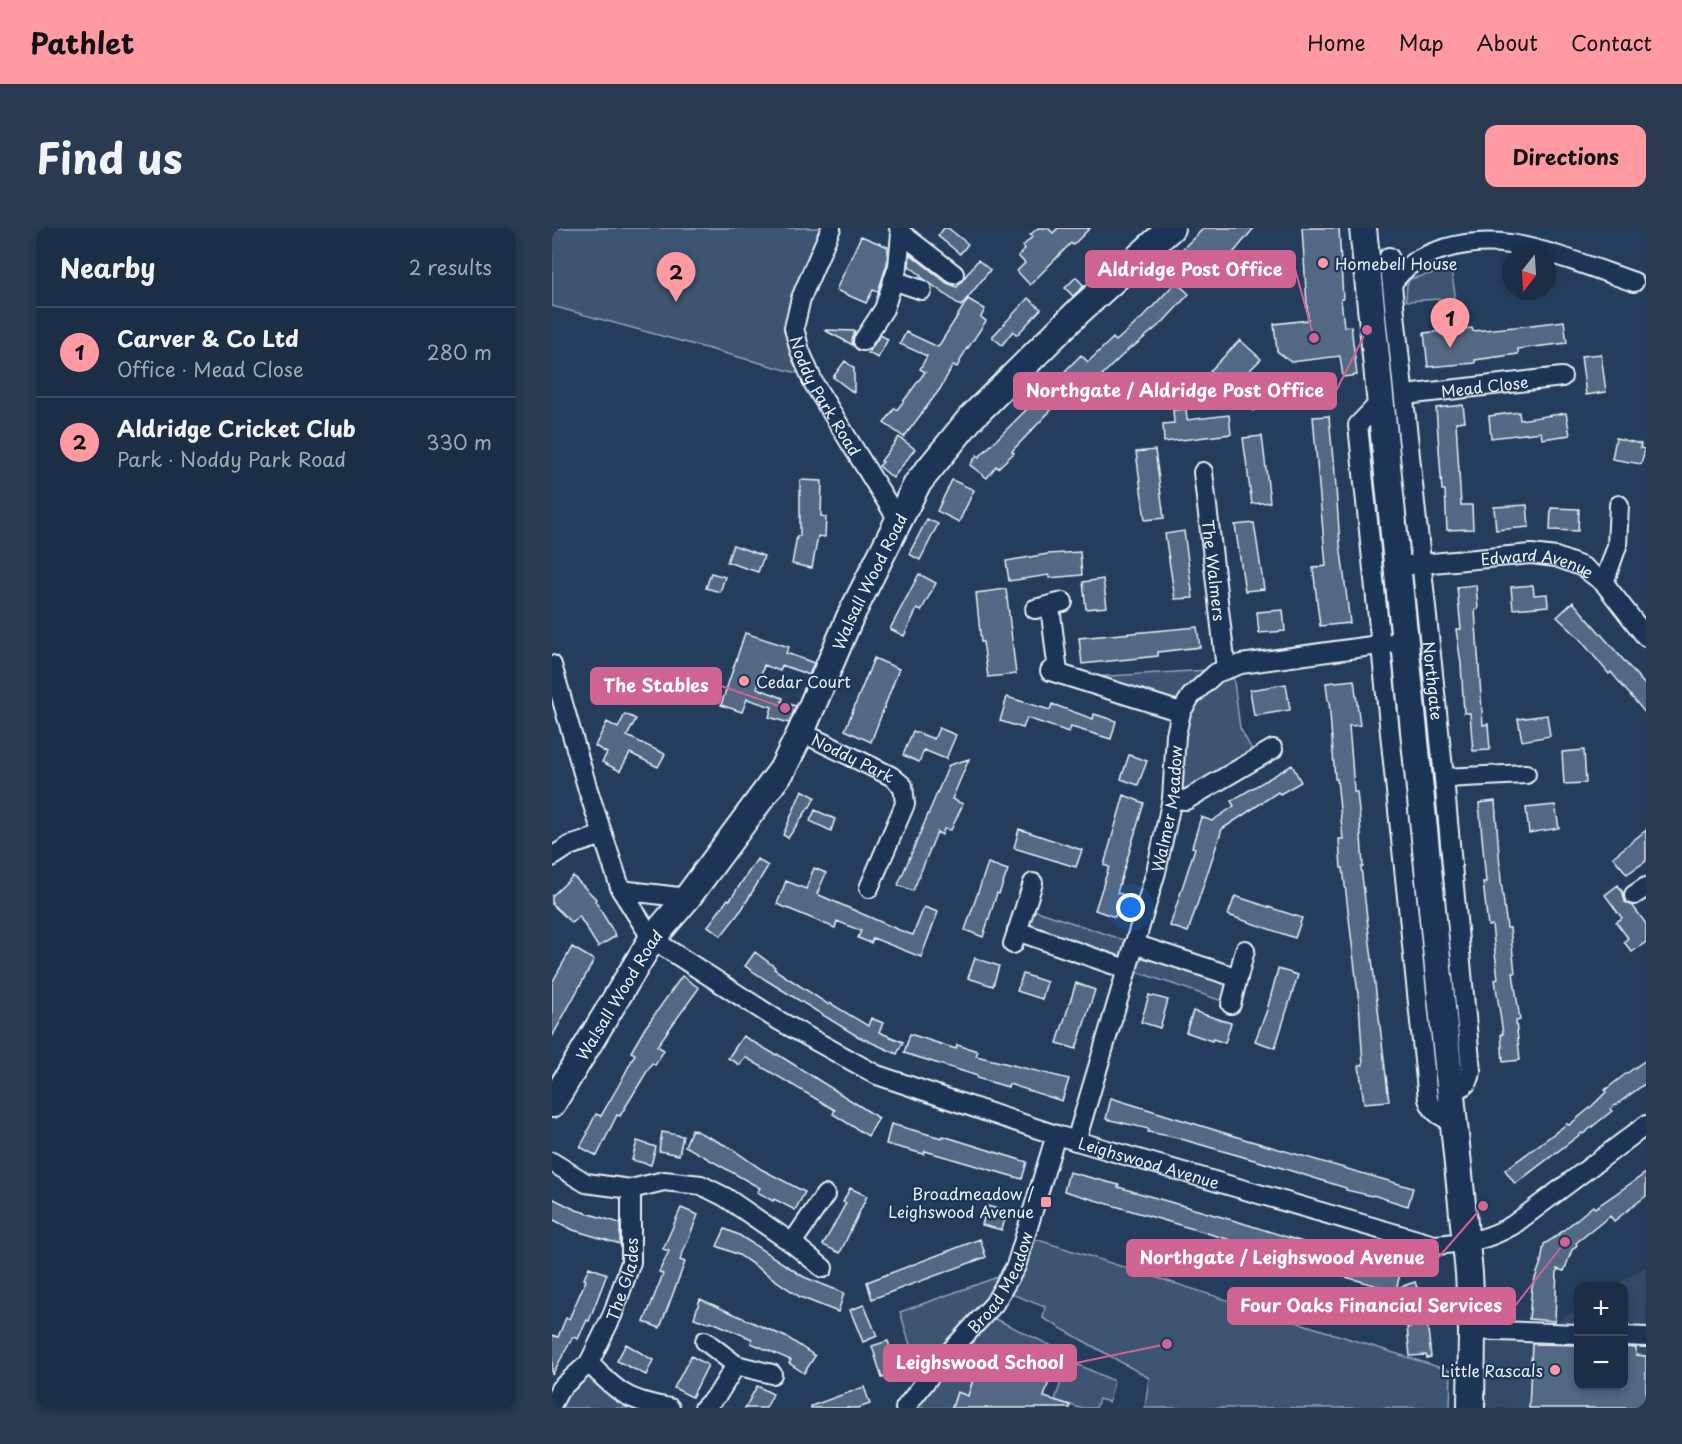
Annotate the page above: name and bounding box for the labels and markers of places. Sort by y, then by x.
callout: Aldridge Post Office [1086,251,1295,287]
place label: Homebell House [1335,251,1458,275]
pin: 2 [656,253,696,302]
marker: Homebell House [1316,256,1330,270]
pin: 1 [1430,298,1470,348]
callout: Northgate / Aldridge Post Office [1014,373,1336,409]
callout: The Stables [591,668,721,704]
place label: Cedar Court [756,669,851,693]
marker: Cedar Court [737,674,751,688]
place label: Broadmeadow / Leighswood Avenue [888,1181,1034,1223]
marker: Broadmeadow / Leighswood Avenue [1039,1195,1053,1209]
callout: Northgate / Leighswood Avenue [1127,1240,1438,1276]
callout: Four Oaks Financial Services [1228,1288,1515,1324]
callout: Leighswood School [884,1345,1076,1381]
place label: Little Rascals [1441,1358,1543,1382]
marker: Little Rascals [1548,1363,1562,1377]

